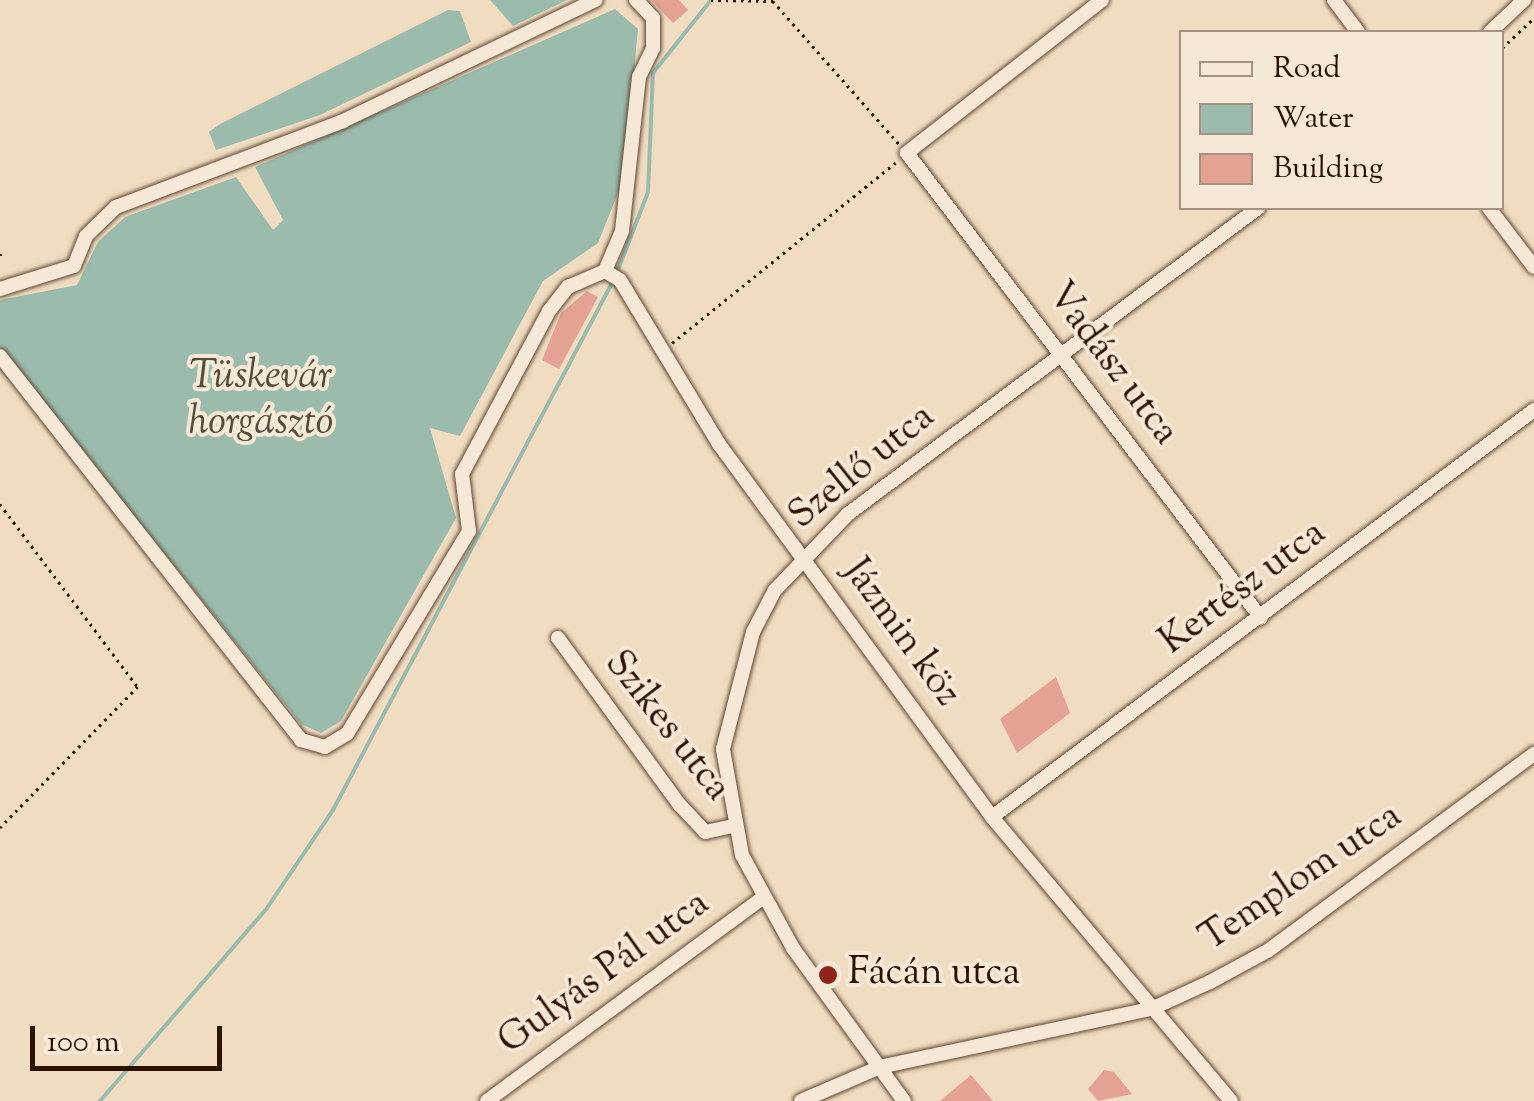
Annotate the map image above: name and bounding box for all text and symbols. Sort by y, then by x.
legend [1179,30,1504,210]
text: Road [1273,48,1340,91]
text: Water [1273,98,1354,141]
text: Building [1273,148,1383,191]
street label: Vadász utca [1035,275,1187,455]
water label: Tüskevár horgásztó [189,354,333,448]
street label: Szellő utca [781,396,945,540]
street label: Kertész utca [1152,512,1336,666]
street label: Jázmin köz [831,552,969,716]
street label: Szikes utca [593,643,739,811]
street label: Templom utca [1193,795,1411,963]
street label: Gulyás Pál utca [491,882,719,1066]
place label: Fácán utca [848,952,1020,998]
marker: Fácán utca [817,964,839,986]
scale bar [35,1006,228,1068]
text: 100 m [47,1022,120,1065]

